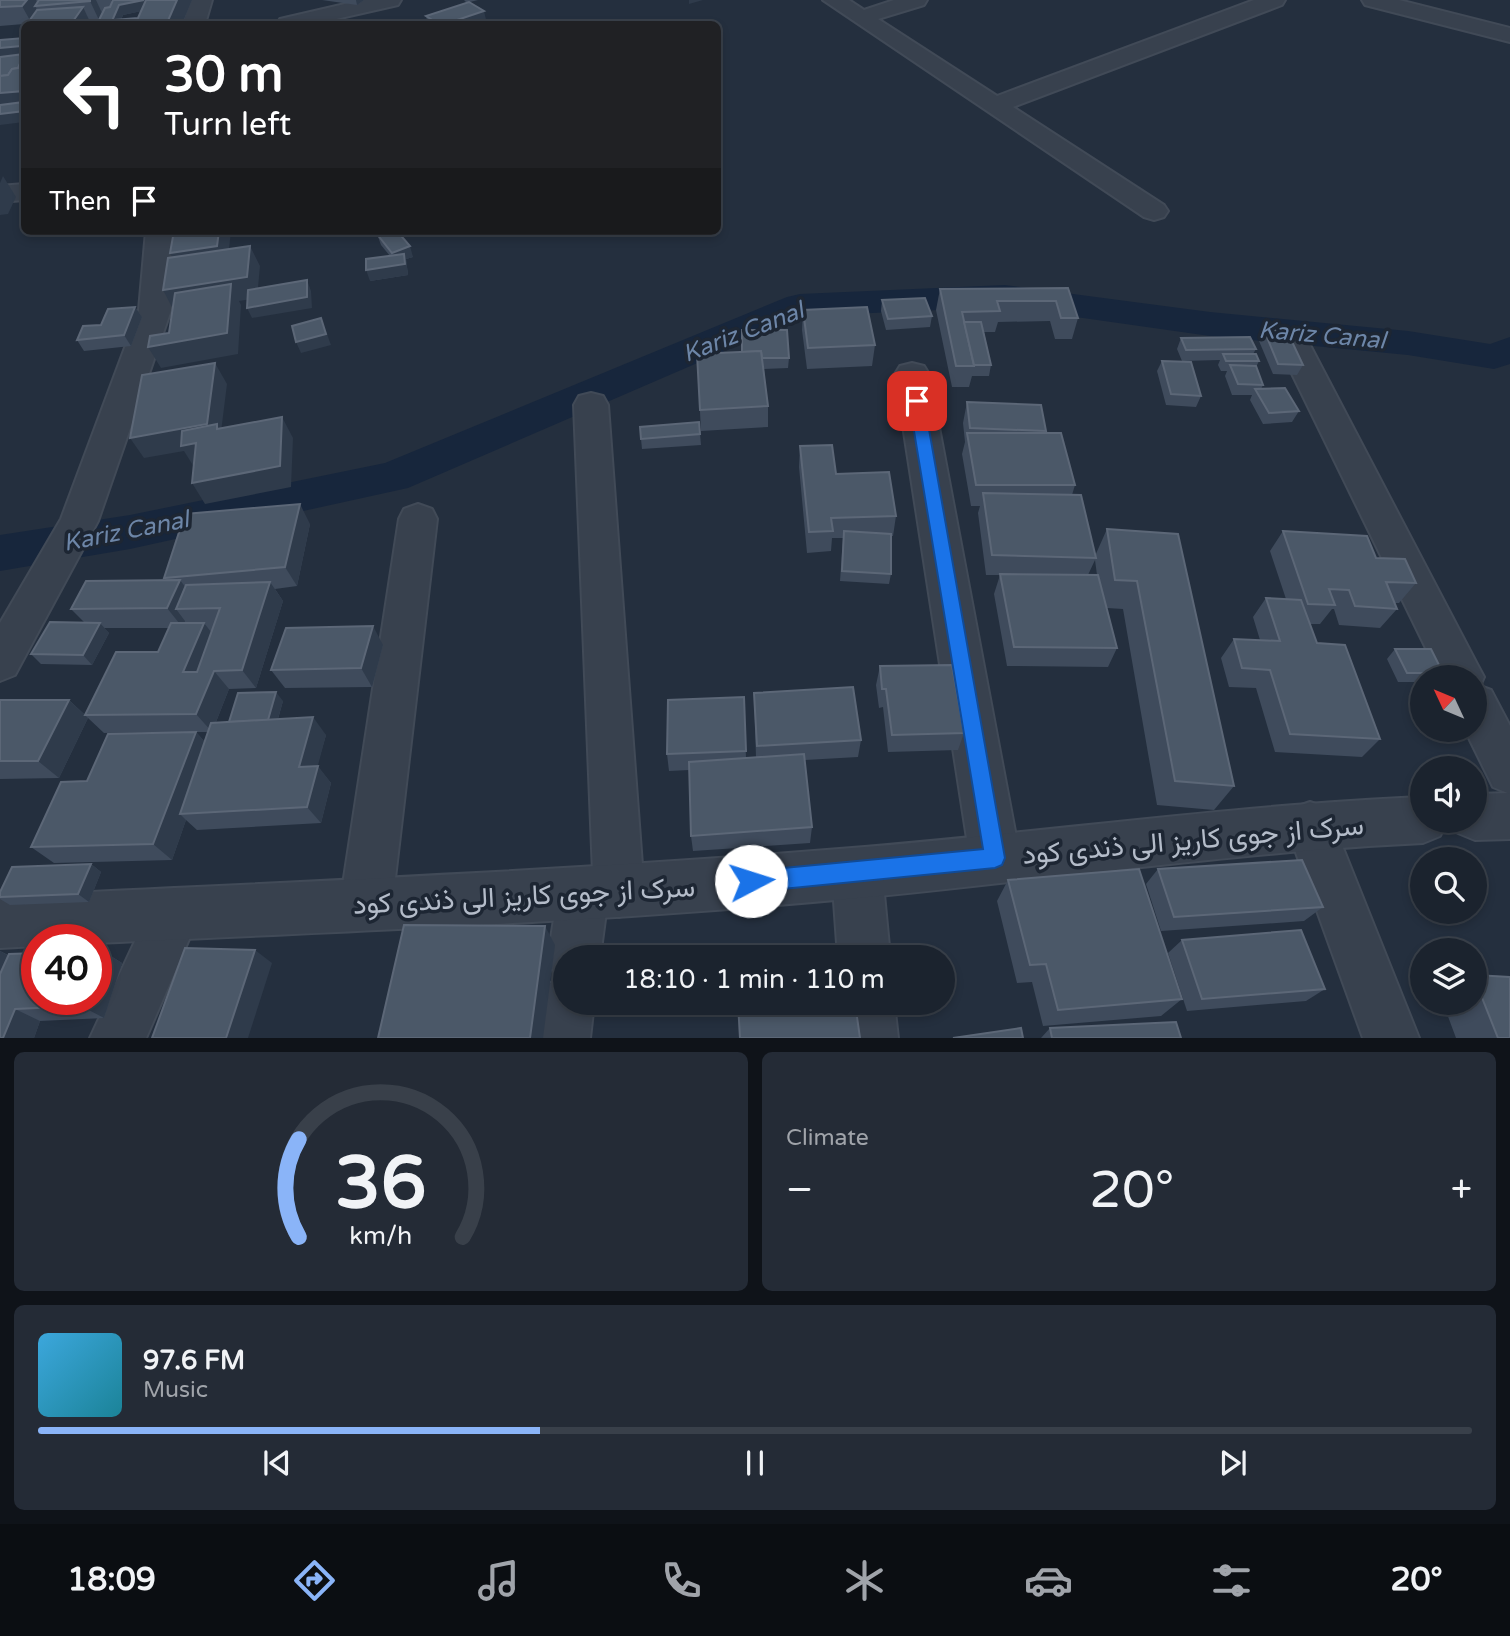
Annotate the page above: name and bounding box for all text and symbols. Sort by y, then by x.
text: 30 m [164,46,283,105]
icon: left [49,49,140,140]
text: Turn left [164,106,291,144]
icon: arrive [125,182,163,220]
text: Then [49,186,111,217]
water label: Kariz Canal [679,295,811,369]
water label: Kariz Canal [1257,316,1390,356]
pin [887,371,947,431]
icon: arrive [898,382,936,420]
water label: Kariz Canal [61,505,194,558]
north arrow [1410,665,1488,742]
map controls [1410,665,1487,1015]
button: sound [1410,756,1487,833]
street label: سرک از جوی کاریز الی ذندی کود [1021,808,1365,872]
position arrow [714,844,788,918]
button: search [1410,847,1487,924]
street label: سرک از جوی کاریز الی ذندی کود [352,870,696,922]
speed limit sign: 40 [21,924,112,1015]
button: layers [1410,938,1487,1015]
text: 18:10 · 1 min · 110 m [623,964,885,995]
text: Climate [786,1124,869,1152]
text: 36 [335,1141,427,1229]
text: 20° [1089,1159,1174,1222]
text: − [786,1167,813,1213]
text: + [1451,1167,1472,1213]
text: km/h [350,1221,412,1251]
text: 97.6 FM [143,1345,245,1376]
text: Music [143,1376,208,1404]
icon: previous [258,1444,296,1482]
icon: pause [736,1444,774,1482]
icon: next [1214,1444,1252,1482]
icon: directions [290,1556,339,1605]
icon: music [474,1556,523,1605]
icon: phone [657,1556,706,1605]
icon: climate [840,1556,889,1605]
icon: car [1024,1556,1073,1605]
icon: filters [1207,1556,1256,1605]
text: 18:09 [67,1561,156,1599]
text: 20° [1390,1561,1443,1599]

